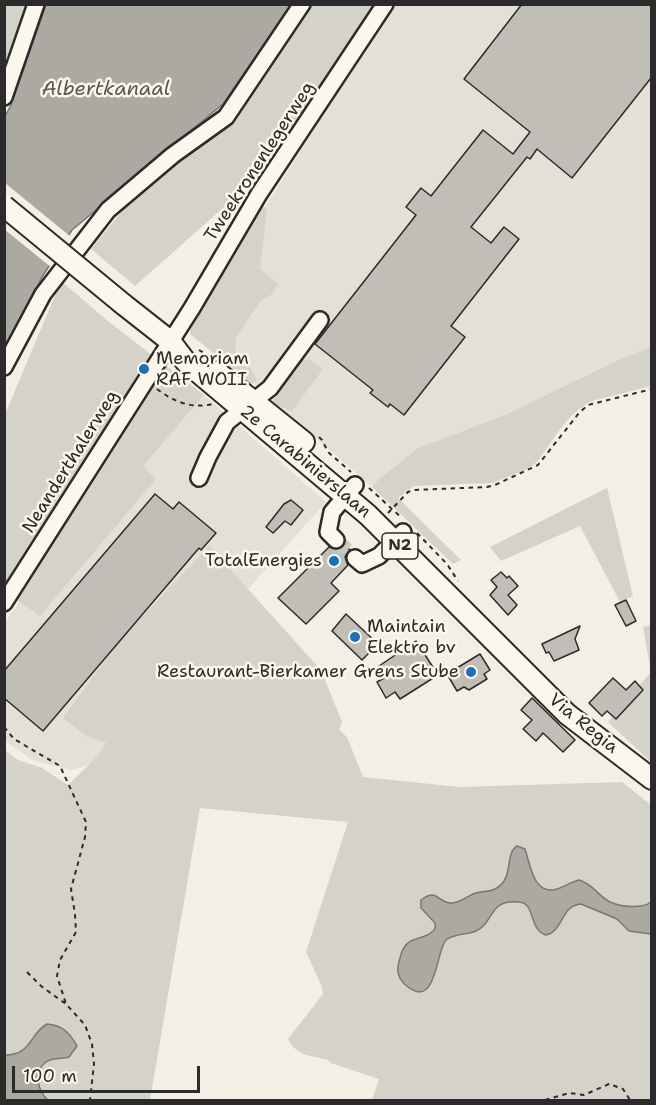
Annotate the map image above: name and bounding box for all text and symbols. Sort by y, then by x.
water label: Albertkanaal [42,78,170,102]
street label: Tweekronenlegerweg [200,78,320,246]
place label: Memoriam RAF WOII [156,348,249,391]
marker: Memoriam RAF WOII [137,362,151,376]
street label: Neanderthalerweg [18,387,124,537]
street label: 2e Carabinierslaan [235,401,375,523]
road number: N2 [382,533,418,559]
place label: TotalEnergies [205,550,322,572]
marker: TotalEnergies [327,554,341,568]
place label: Maintain Elektro bv [367,616,456,658]
marker: Maintain Elektro bv [348,630,362,644]
place label: Restaurant-Bierkamer Grens Stube [157,661,459,683]
marker: Restaurant-Bierkamer Grens Stube [464,665,478,679]
street label: Via Regia [544,689,622,759]
scale bar [15,1054,202,1092]
text: 100 m [23,1064,77,1088]

